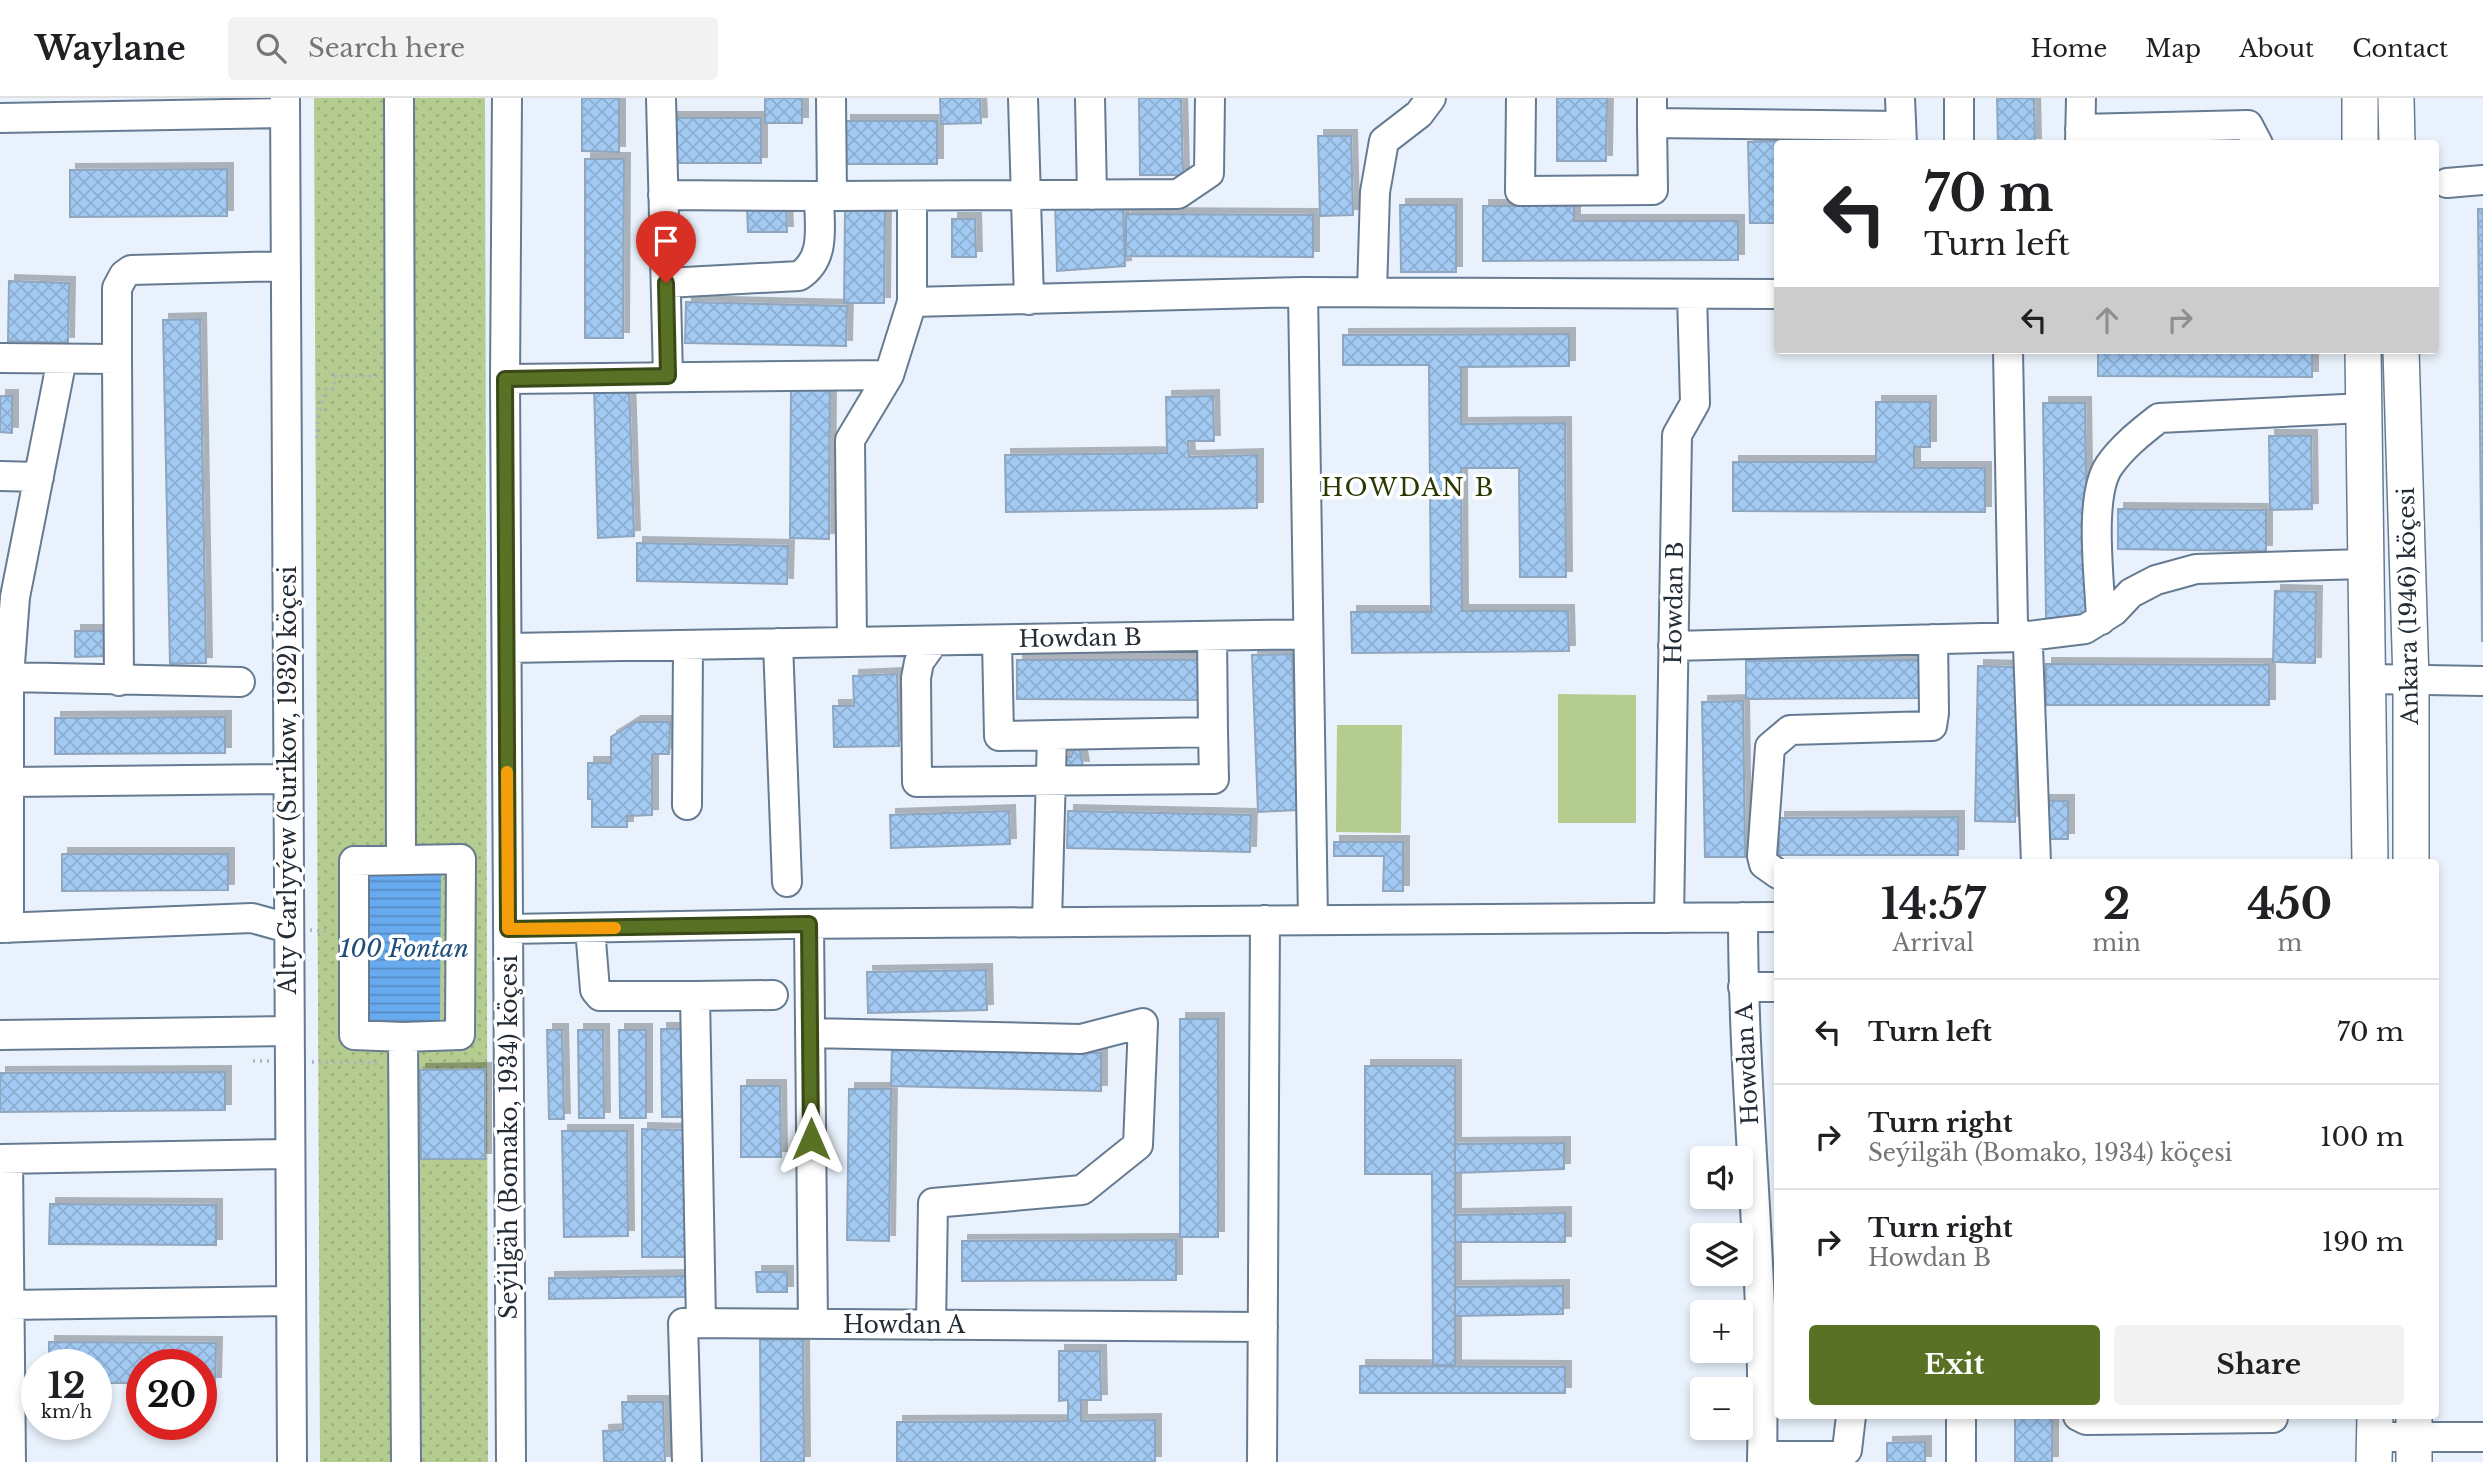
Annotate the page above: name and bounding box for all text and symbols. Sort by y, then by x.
search box [228,17,718,80]
text: Waylane [35,28,186,69]
icon: search [252,29,290,67]
text: Search here [308,32,465,64]
text: Home [2031,34,2107,63]
text: Map [2145,34,2201,63]
text: About [2239,34,2314,63]
text: Contact [2352,34,2448,63]
text: 70 m [1924,163,2054,224]
icon: left [1809,168,1900,259]
pin [636,211,696,283]
icon: arrive [647,222,685,260]
text: Turn left [1924,224,2070,264]
icon: left [2015,301,2053,339]
icon: ahead [2088,301,2126,339]
icon: right [2161,301,2199,339]
district label: HOWDAN B [1321,473,1495,502]
street label: Ankara (1946) köçesi [2392,487,2424,726]
street label: Howdan B [1659,541,1689,665]
street label: Alty Garlyýew (Surikow, 1932) köçesi [274,566,302,995]
street label: Howdan B [1018,623,1142,653]
text: 14:57 [1881,878,1986,930]
text: 2 [2103,878,2130,930]
text: 450 [2248,878,2332,930]
text: Arrival [1892,929,1974,957]
text: min [2092,929,2141,957]
text: m [2278,929,2302,957]
water label: 100 Fontan [338,934,469,963]
street label: Seýilgäh (Bomako, 1934) köçesi [495,955,523,1319]
street label: Howdan A [1730,1001,1764,1126]
icon: left [1809,1013,1847,1051]
text: Turn left [1868,1016,1992,1048]
text: 70 m [2337,1016,2404,1048]
position arrow [774,1102,848,1176]
text: Turn right [1868,1107,2013,1139]
icon: right [1809,1118,1847,1156]
text: 100 m [2320,1121,2404,1153]
text: Seýilgäh (Bomako, 1934) köçesi [1868,1139,2232,1167]
map controls [1690,1146,1753,1440]
button: sound [1690,1146,1753,1209]
text: Turn right [1868,1212,2013,1244]
button: layers [1690,1223,1753,1286]
icon: right [1809,1223,1847,1261]
text: 190 m [2322,1226,2404,1258]
text: Howdan B [1868,1244,1991,1272]
button: + [1690,1300,1753,1363]
street label: Howdan A [843,1311,966,1339]
button: Exit [1809,1325,2100,1405]
button: Share [2114,1325,2404,1405]
speed limit sign: 20 [126,1349,217,1440]
text: 12 [47,1364,86,1407]
button: − [1690,1377,1753,1440]
text: km/h [41,1401,92,1423]

